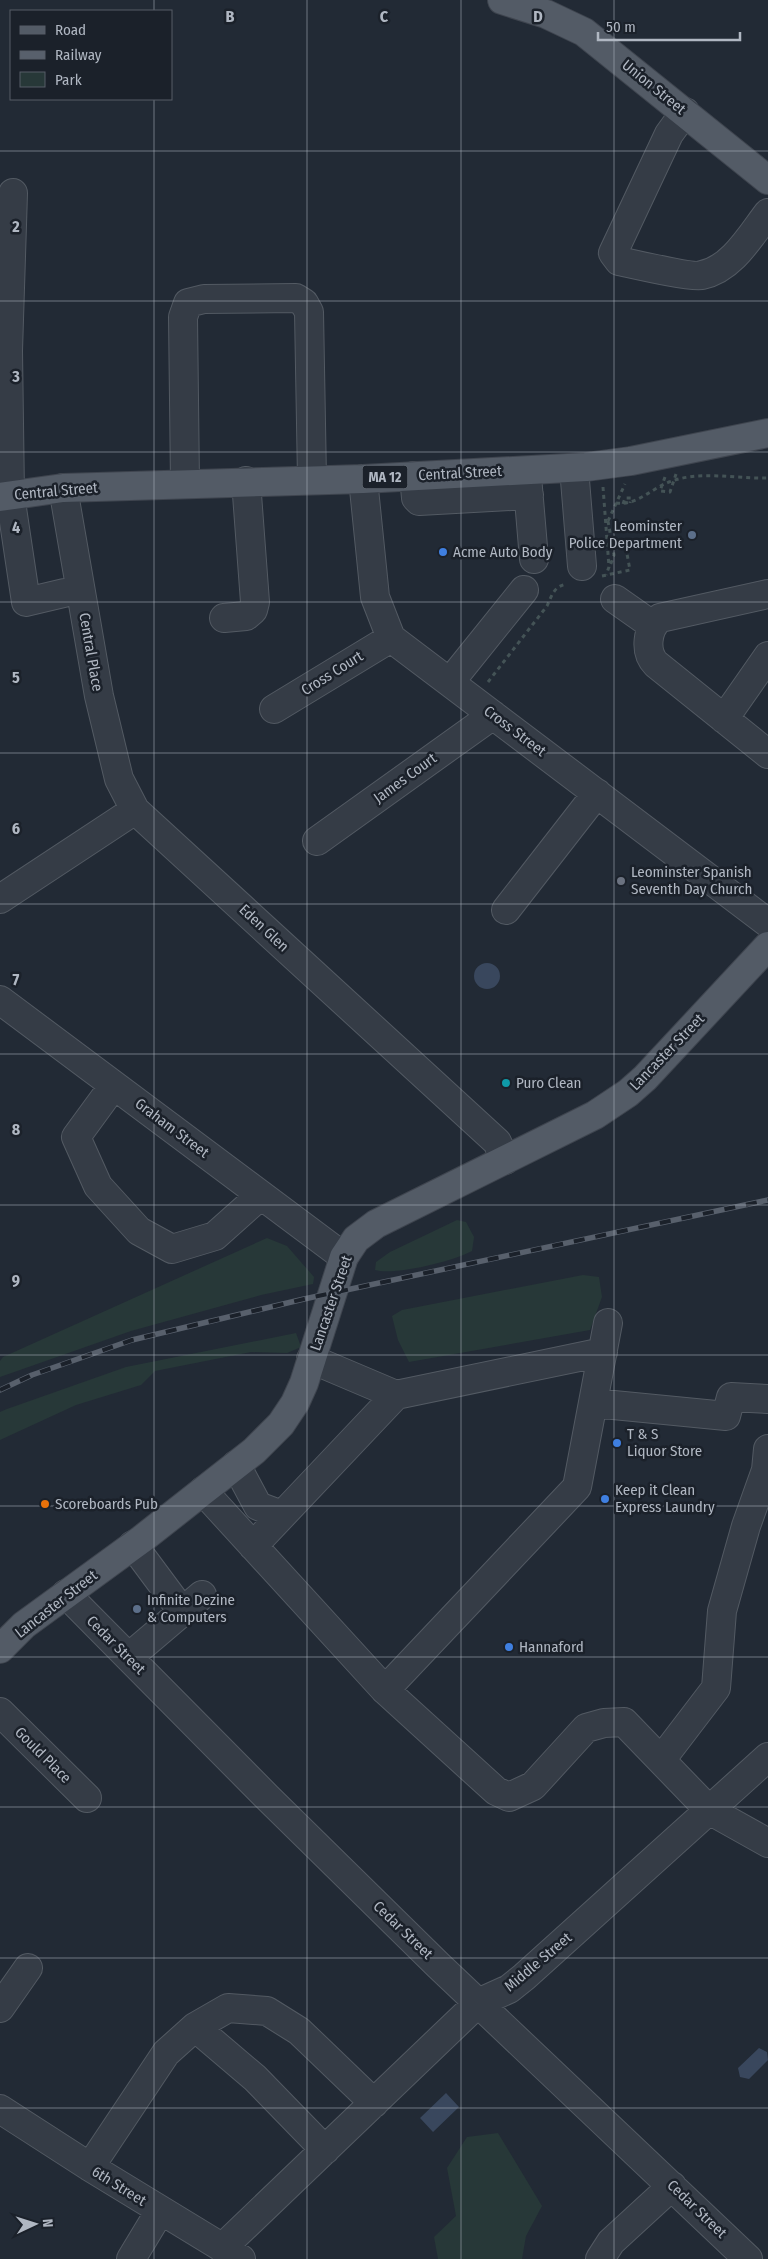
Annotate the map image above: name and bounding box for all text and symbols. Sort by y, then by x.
text: B [226,7,235,26]
text: C [380,7,389,26]
text: D [533,7,543,26]
legend [10,10,172,100]
scale bar [598,10,740,42]
text: 50 m [606,18,636,36]
text: Road [55,21,86,39]
text: Railway [55,46,102,64]
street label: Union Street [619,56,690,118]
text: Park [55,71,82,89]
text: 2 [11,217,20,236]
text: 3 [11,367,20,386]
street label: Central Street [418,462,502,484]
road number: MA 12 [362,466,408,488]
street label: Central Street [13,478,99,504]
place label: Leominster Police Department [569,517,683,552]
text: 4 [12,518,20,537]
marker: Leominster Police Department [686,529,698,541]
place label: Acme Auto Body [453,543,553,561]
marker: Acme Auto Body [437,546,449,558]
street label: Central Place [75,611,107,693]
street label: Cross Court [298,647,366,699]
text: 5 [12,668,20,687]
street label: Cross Street [480,702,550,760]
street label: James Court [370,749,440,807]
text: 6 [12,819,20,838]
place label: Leominster Spanish Seventh Day Church [631,863,752,898]
marker: Leominster Spanish Seventh Day Church [615,875,627,887]
street label: Eden Glen [235,900,293,956]
text: 7 [13,970,20,989]
street label: Lancaster Street [626,1010,708,1094]
place label: Puro Clean [516,1074,581,1092]
marker: Puro Clean [500,1077,512,1089]
street label: Graham Street [131,1094,213,1162]
text: 8 [12,1120,21,1139]
street label: Lancaster Street [306,1253,356,1353]
text: 9 [12,1271,20,1290]
place label: T & S Liquor Store [627,1425,702,1460]
marker: T & S Liquor Store [611,1437,623,1449]
place label: Keep it Clean Express Laundry [615,1481,715,1516]
marker: Keep it Clean Express Laundry [599,1493,611,1505]
place label: Scoreboards Pub [55,1495,158,1513]
marker: Scoreboards Pub [39,1498,51,1510]
street label: Lancaster Street [11,1566,101,1642]
place label: Infinite Dezine & Computers [147,1591,235,1626]
marker: Infinite Dezine & Computers [131,1603,143,1615]
street label: Cedar Street [83,1612,149,1678]
place label: Hannaford [519,1638,584,1656]
marker: Hannaford [503,1641,515,1653]
street label: Gould Place [11,1723,75,1787]
street label: Cedar Street [369,1897,437,1963]
street label: Middle Street [501,1929,575,1995]
street label: 6th Street [89,2162,150,2210]
street label: Cedar Street [663,2176,731,2242]
north arrow [10,2199,60,2249]
text: N [39,2218,56,2228]

